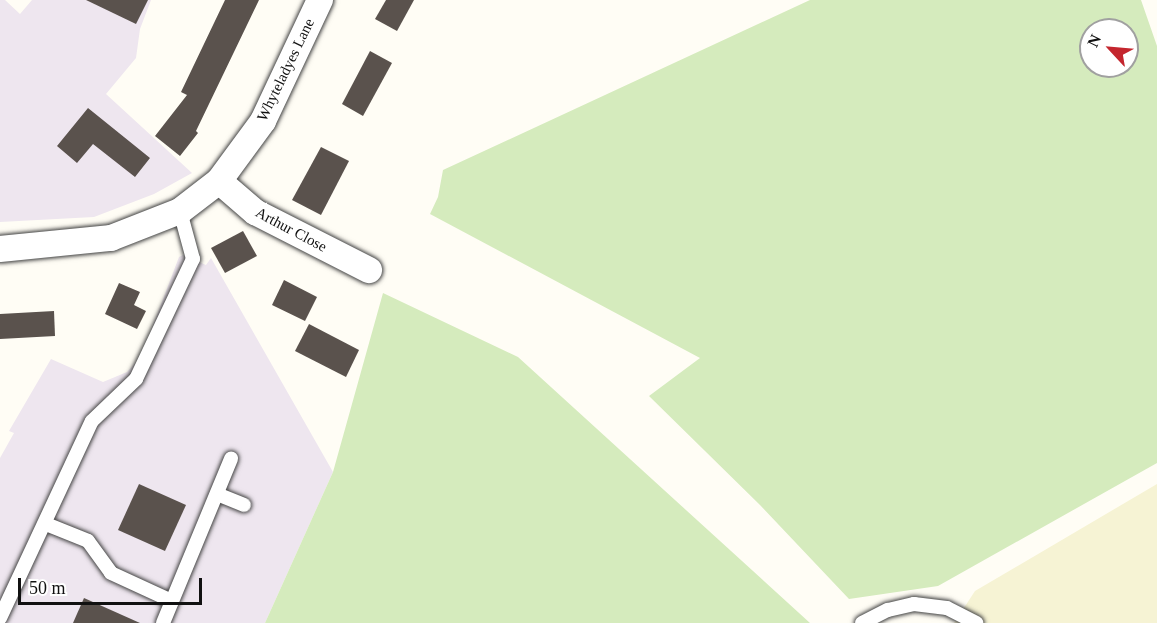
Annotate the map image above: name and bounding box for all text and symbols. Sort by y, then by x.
street label: Whyteladyes Lane [253,16,319,124]
north arrow [1079,18,1139,78]
text: N [1084,32,1104,50]
street label: Arthur Close [252,204,330,256]
scale bar [21,566,206,604]
text: 50 m [29,578,66,598]

